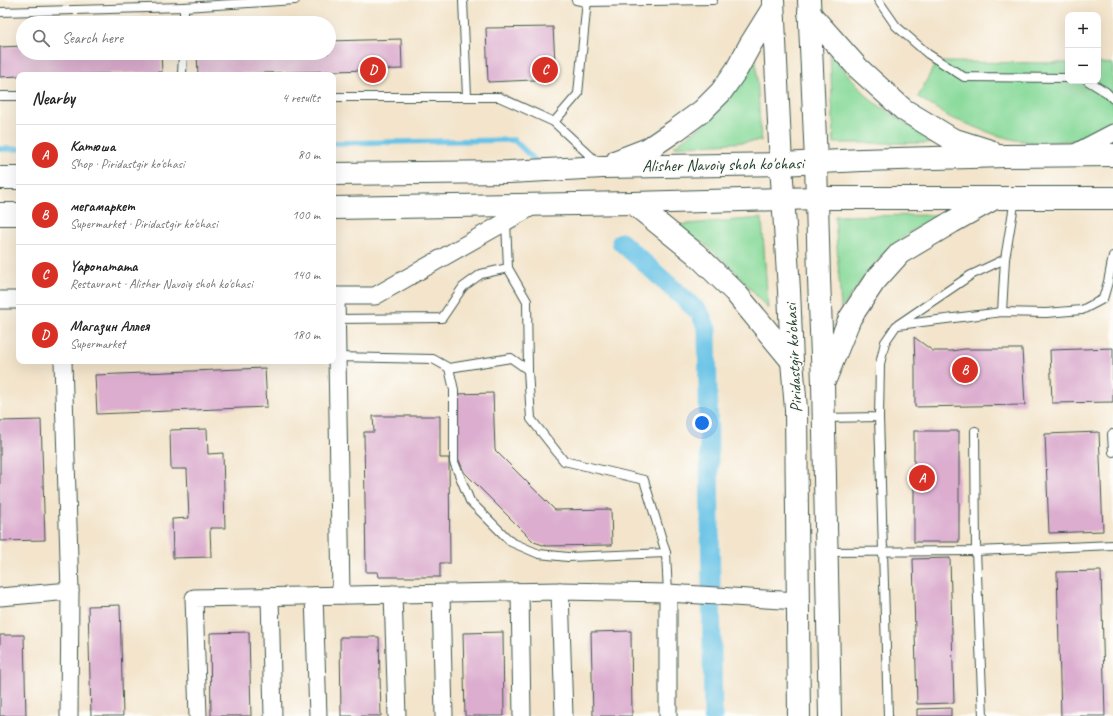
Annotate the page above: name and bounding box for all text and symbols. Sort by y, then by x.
map controls [1065,12,1101,84]
button: + [1065,12,1101,48]
search box [16,16,336,60]
icon: search [30,27,52,49]
text: Search here [62,29,123,48]
button: − [1065,48,1101,84]
pin: D [360,55,386,85]
pin: C [532,55,558,85]
text: Nearby [32,88,75,109]
text: 4 results [282,90,320,106]
text: Катюша [70,137,115,156]
text: A [42,147,48,163]
text: 80 m [298,147,320,163]
street label: Alisher Navoiy shoh ko'chasi [642,153,806,176]
text: Shop · Piridastgir ko'chasi [70,156,185,172]
text: мегамаркет [70,197,135,216]
text: B [42,207,48,223]
text: 100 m [292,207,320,223]
text: Supermarket · Piridastgir ko'chasi [70,216,218,232]
text: Yaponamama [70,257,137,276]
text: C [42,267,48,283]
text: 140 m [292,267,320,283]
text: Restaurant · Alisher Navoiy shoh ko'chasi [70,276,253,292]
street label: Piridastgir ko'chasi [780,301,807,413]
text: Магазин Аллея [70,317,149,336]
text: D [41,327,49,343]
text: 180 m [292,327,320,343]
text: Supermarket [70,336,125,352]
pin: B [952,355,978,385]
your location [692,413,712,433]
pin: A [909,463,935,493]

